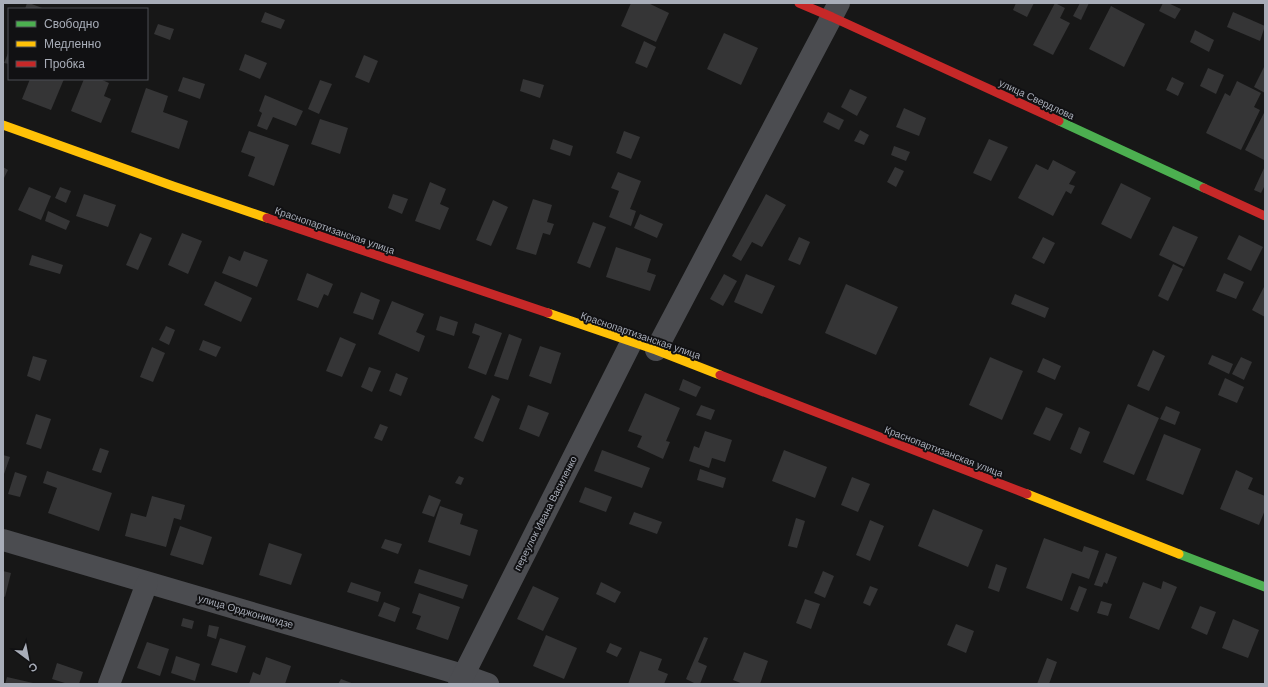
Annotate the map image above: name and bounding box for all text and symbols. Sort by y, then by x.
legend [8,8,148,80]
text: Свободно [44,17,99,31]
text: Медленно [44,37,101,51]
text: Пробка [44,57,85,71]
street label: улица Свердлова [997,77,1077,122]
street label: Краснопартизанская улица [273,205,397,256]
street label: Краснопартизанская улица [579,310,703,361]
street label: Краснопартизанская улица [883,424,1005,479]
street label: переулок Ивана Василенко [512,454,579,572]
street label: улица Орджоникидзе [197,593,295,630]
north arrow [8,639,48,679]
text: С [27,660,40,675]

